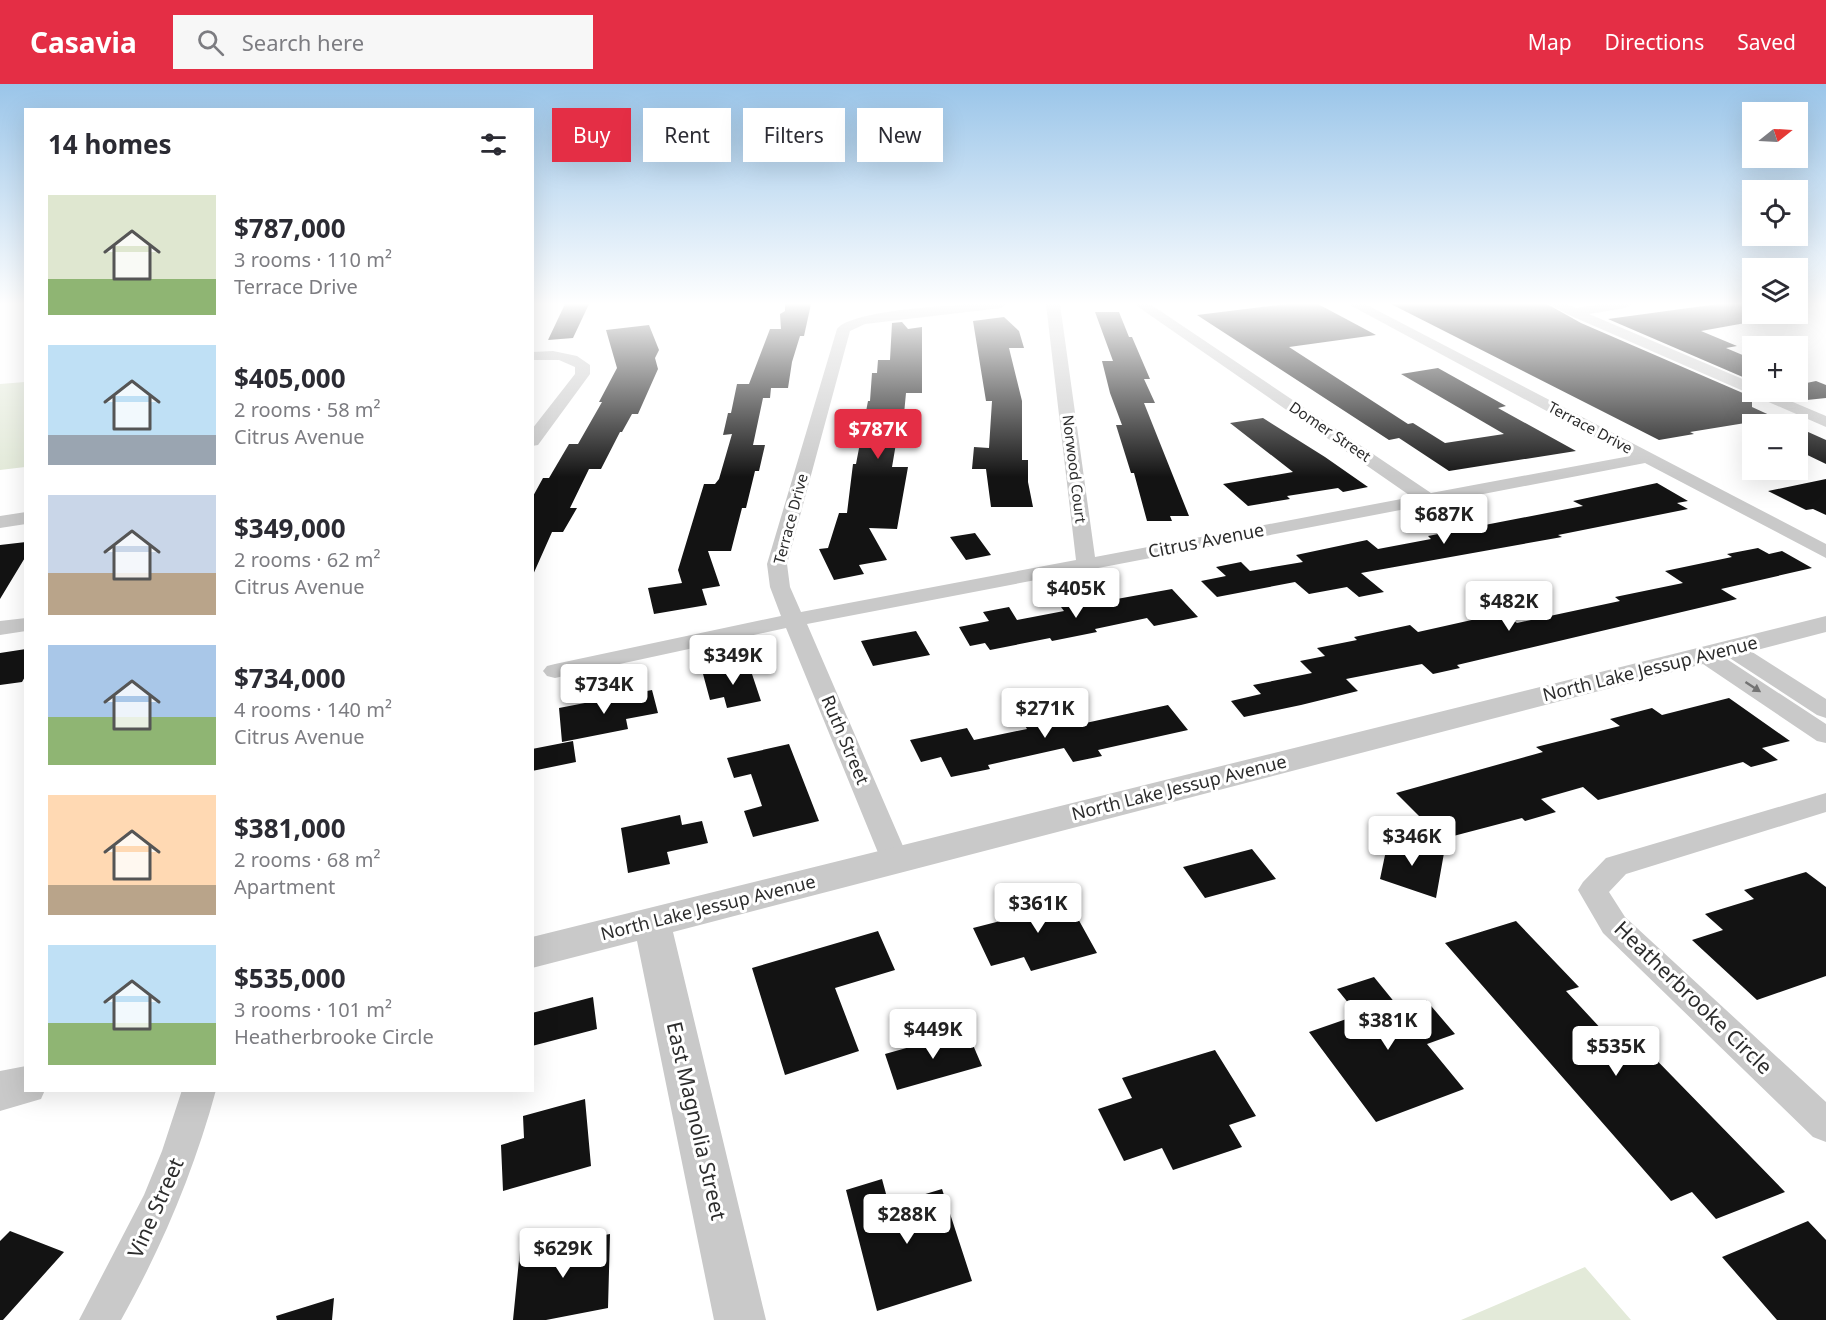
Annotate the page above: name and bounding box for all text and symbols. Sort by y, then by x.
search box [173,15,593,69]
text: Casavia [30,23,137,61]
icon: search [194,26,227,59]
text: Search here [242,27,364,57]
text: Map [1528,28,1572,56]
text: Directions [1605,28,1704,56]
text: Saved [1737,28,1796,56]
north arrow [1742,102,1808,168]
map controls [1742,102,1808,480]
chip: Buy [552,108,631,162]
chip: Rent [643,108,731,162]
chip: Filters [743,108,845,162]
chip: New [857,108,943,162]
text: 14 homes [48,126,172,162]
icon: filters [477,128,510,161]
button: locate [1742,180,1808,246]
text: $787,000 [234,210,346,246]
icon: home [96,219,168,291]
text: 3 rooms · 110 m² [234,246,392,273]
button: layers [1742,258,1808,324]
text: Terrace Drive [234,273,358,300]
button: + [1742,336,1808,402]
text: $405,000 [234,360,346,396]
icon: home [96,369,168,441]
text: 2 rooms · 58 m² [234,396,381,423]
street label: Domer Street [1286,396,1376,466]
street label: Terrace Drive [1545,396,1636,458]
pin: $787K [836,409,920,460]
street label: Norwood Court [1058,413,1092,525]
button: − [1742,414,1808,480]
text: $787K [848,415,908,442]
text: Citrus Avenue [234,423,365,450]
street label: Terrace Drive [768,471,812,566]
pin: $687K [1402,494,1486,545]
text: $687K [1414,500,1474,527]
text: $349,000 [234,510,346,546]
street label: Citrus Avenue [1146,517,1266,563]
icon: home [96,519,168,591]
text: 2 rooms · 62 m² [234,546,381,573]
pin: $405K [1034,568,1118,619]
text: Citrus Avenue [234,573,365,600]
text: $405K [1046,574,1106,601]
pin: $482K [1467,581,1551,632]
text: $482K [1479,587,1539,614]
street label: North Lake Jessup Avenue [1540,630,1760,706]
pin: $349K [691,635,775,686]
text: $349K [703,641,763,668]
text: $734,000 [234,660,346,696]
pin: $734K [562,664,646,715]
icon: home [96,669,168,741]
text: $734K [574,670,634,697]
one-way arrow [1745,681,1761,692]
pin: $271K [1003,688,1087,739]
street label: Ruth Street [816,691,876,788]
text: $271K [1015,694,1075,721]
text: 4 rooms · 140 m² [234,696,392,723]
text: Citrus Avenue [234,723,365,750]
street label: North Lake Jessup Avenue [1069,749,1289,825]
text: $381,000 [234,810,346,846]
pin: $346K [1370,816,1454,867]
icon: home [96,819,168,891]
text: $346K [1382,822,1442,849]
text: 2 rooms · 68 m² [234,846,381,873]
street label: North Lake Jessup Avenue [598,869,818,945]
text: Apartment [234,873,335,900]
pin: $361K [996,883,1080,934]
text: $361K [1008,889,1068,916]
street label: Heatherbrooke Circle [1609,914,1779,1080]
text: $535,000 [234,960,346,996]
icon: home [96,969,168,1041]
text: 3 rooms · 101 m² [234,996,392,1023]
pin: $381K [1346,1000,1430,1051]
text: $381K [1358,1006,1418,1033]
pin: $449K [891,1009,975,1060]
text: $449K [903,1015,963,1042]
street label: East Magnolia Street [661,1019,734,1223]
text: Heatherbrooke Circle [234,1023,434,1050]
pin: $535K [1574,1026,1658,1077]
text: $535K [1586,1032,1646,1059]
street label: Vine Street [121,1153,190,1262]
pin: $288K [865,1194,949,1245]
text: $288K [877,1200,937,1227]
pin: $629K [521,1228,605,1279]
text: $629K [533,1234,593,1261]

